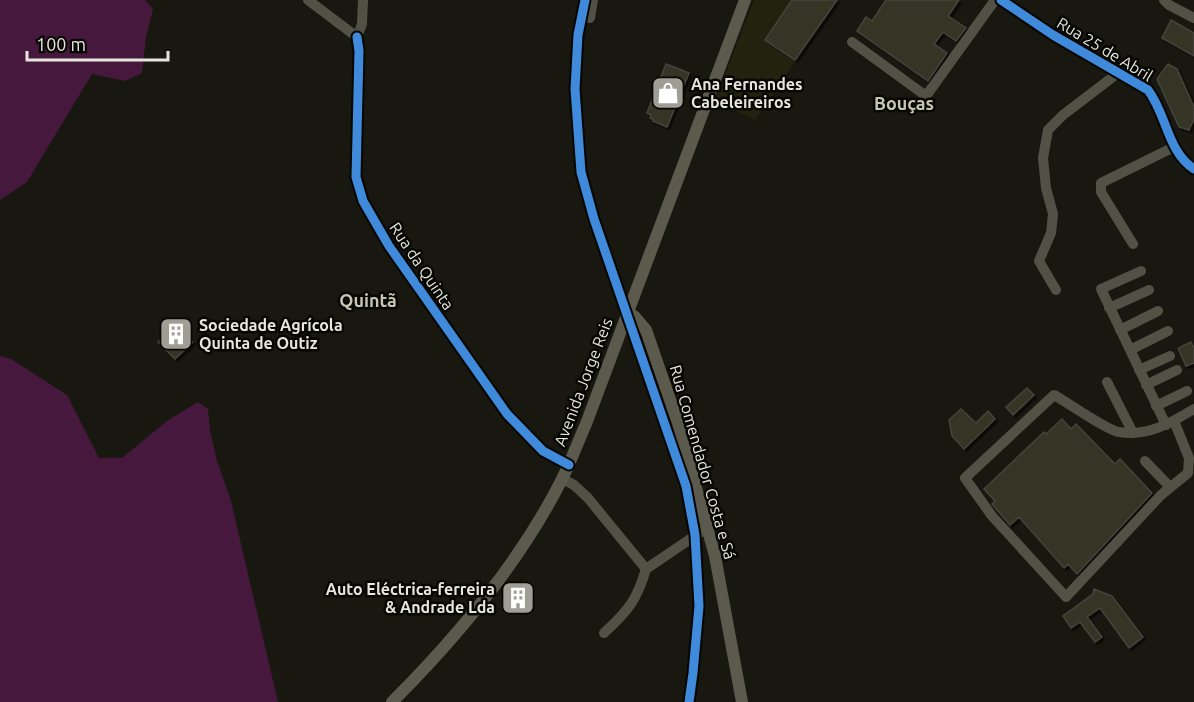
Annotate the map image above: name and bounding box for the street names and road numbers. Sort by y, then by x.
street label: Rua 25 de Abril [1054,13,1156,85]
street label: Rua da Quinta [386,219,458,313]
street label: Avenida Jorge Reis [550,315,616,449]
street label: Rua Comendador Costa e Sá [667,363,739,561]

